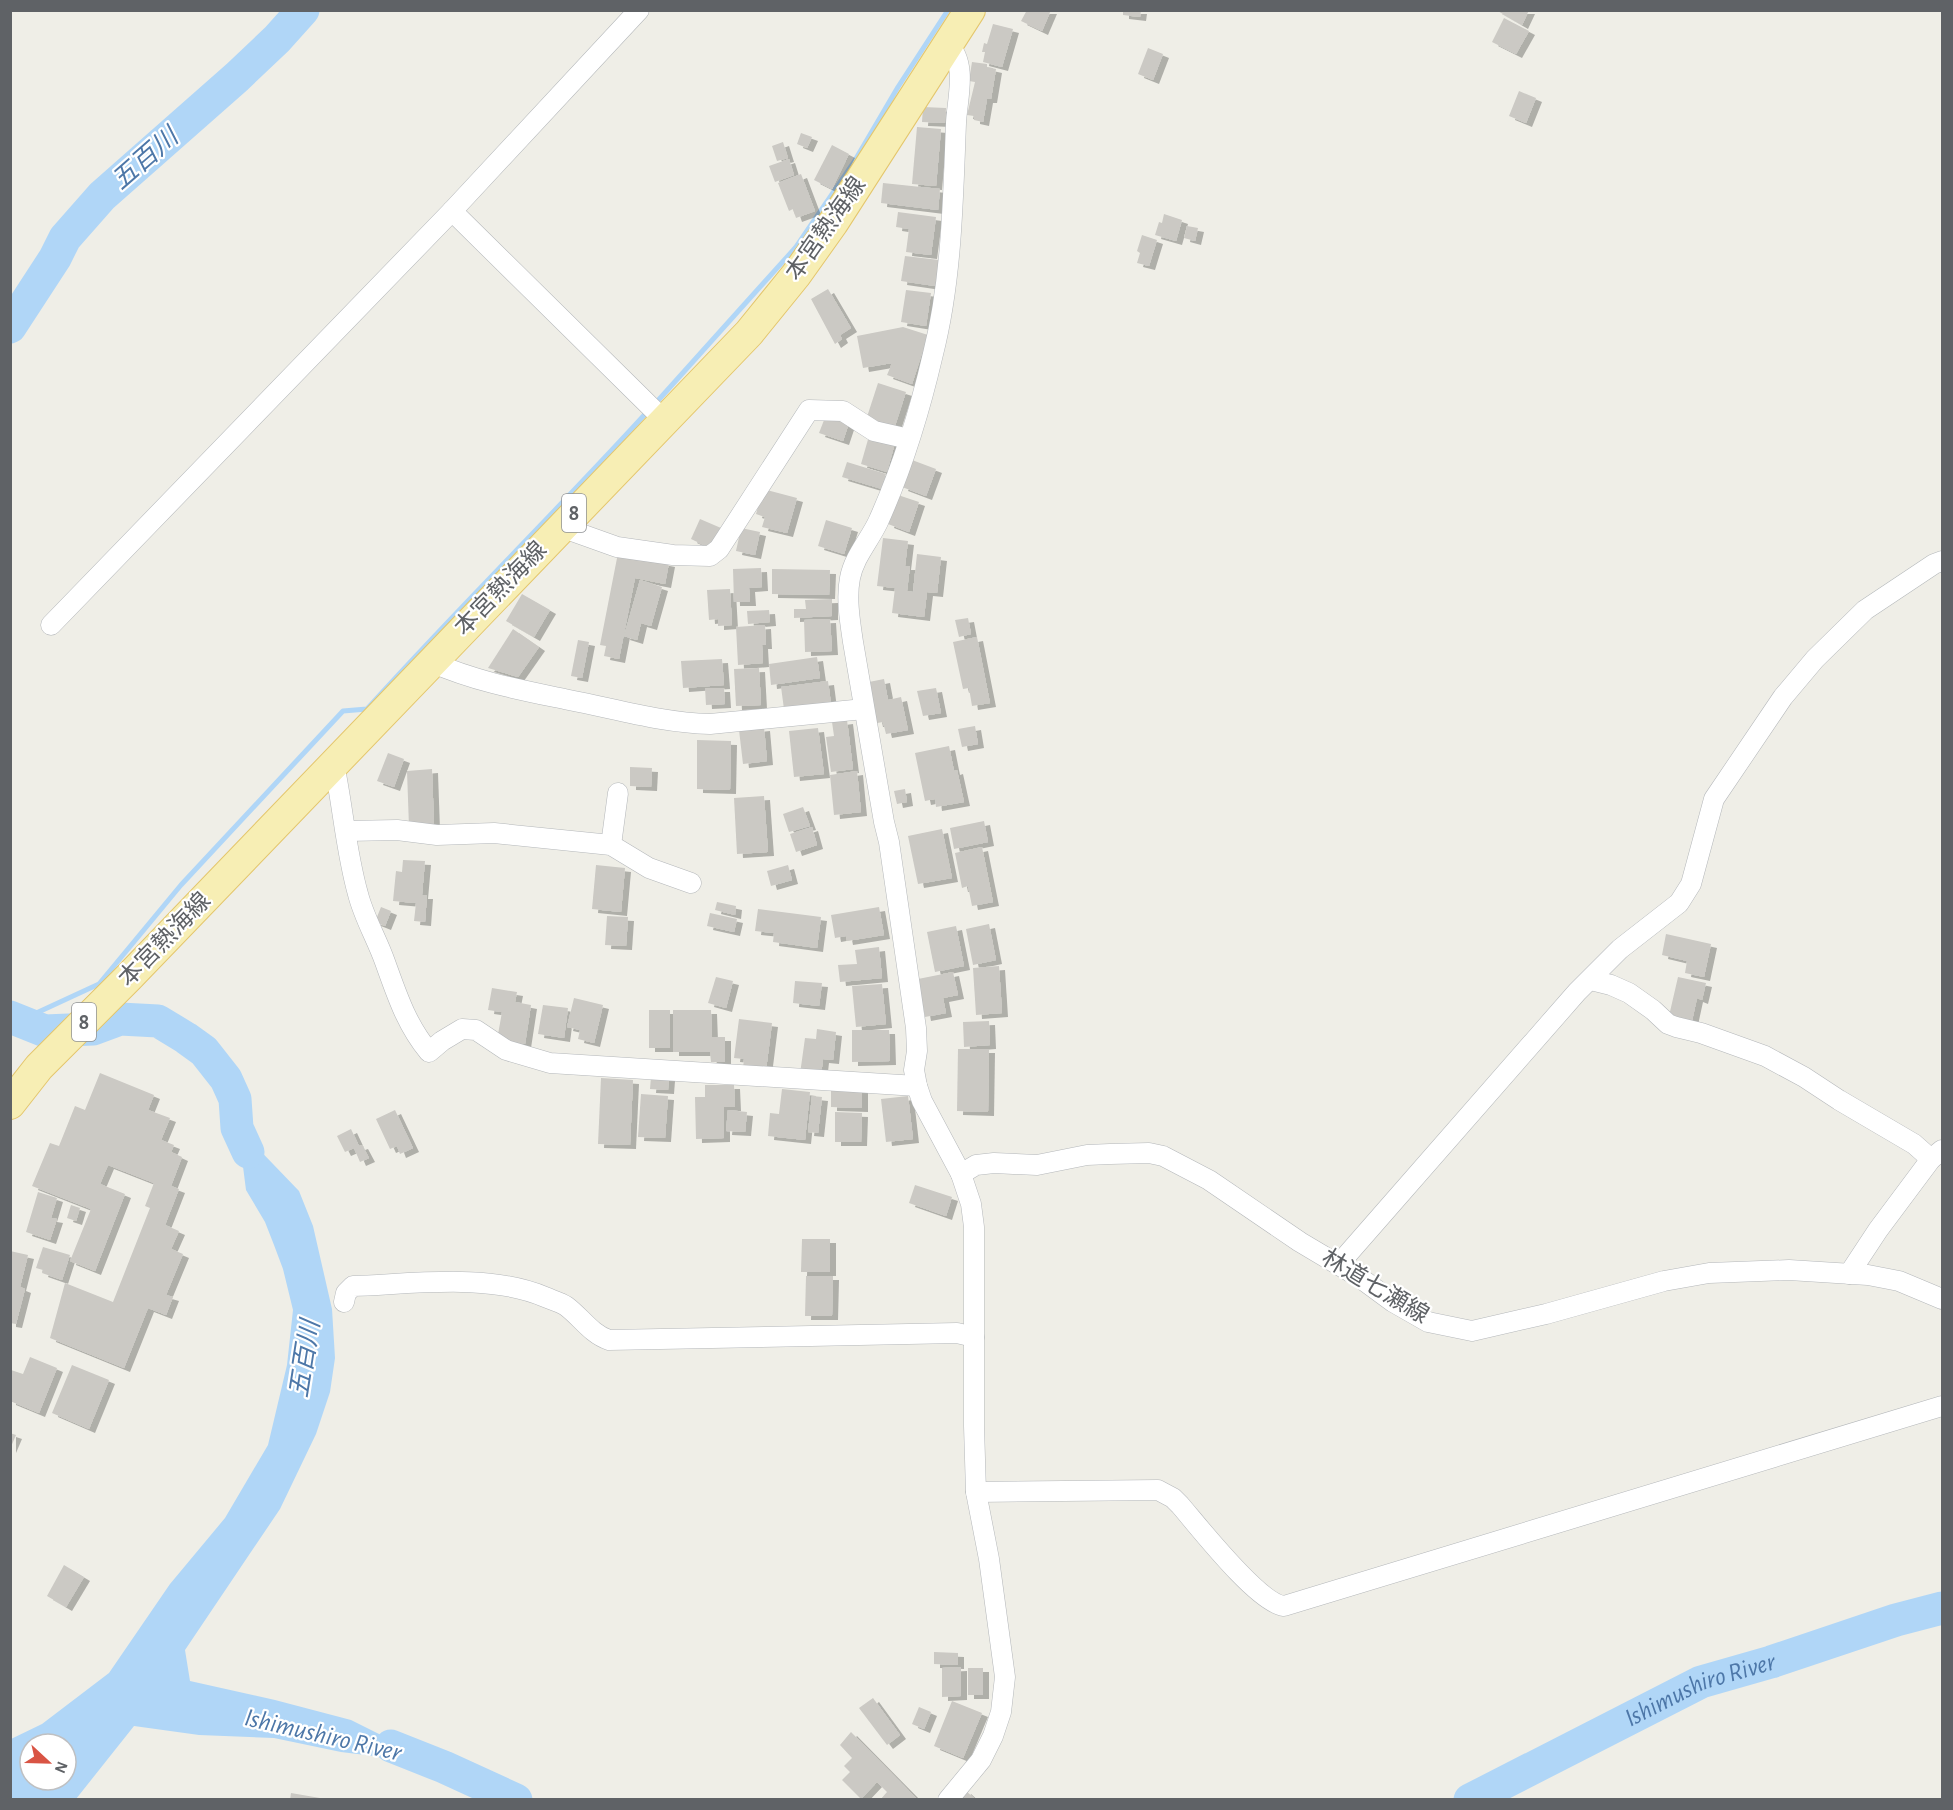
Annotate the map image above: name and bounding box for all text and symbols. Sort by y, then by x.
water label: 五百川 [107,122,185,194]
street label: 本宮熱海線 [780,172,870,285]
road number: 8 [562,494,586,532]
street label: 本宮熱海線 [449,536,551,640]
street label: 本宮熱海線 [113,887,215,991]
road number: 8 [72,1003,96,1041]
street label: 林道七瀬線 [1317,1244,1434,1328]
water label: 五百川 [286,1315,324,1400]
water label: Ishimushiro River [1621,1648,1780,1732]
water label: Ishimushiro River [242,1704,405,1766]
north arrow [18,1732,78,1792]
text: N [51,1759,70,1775]

